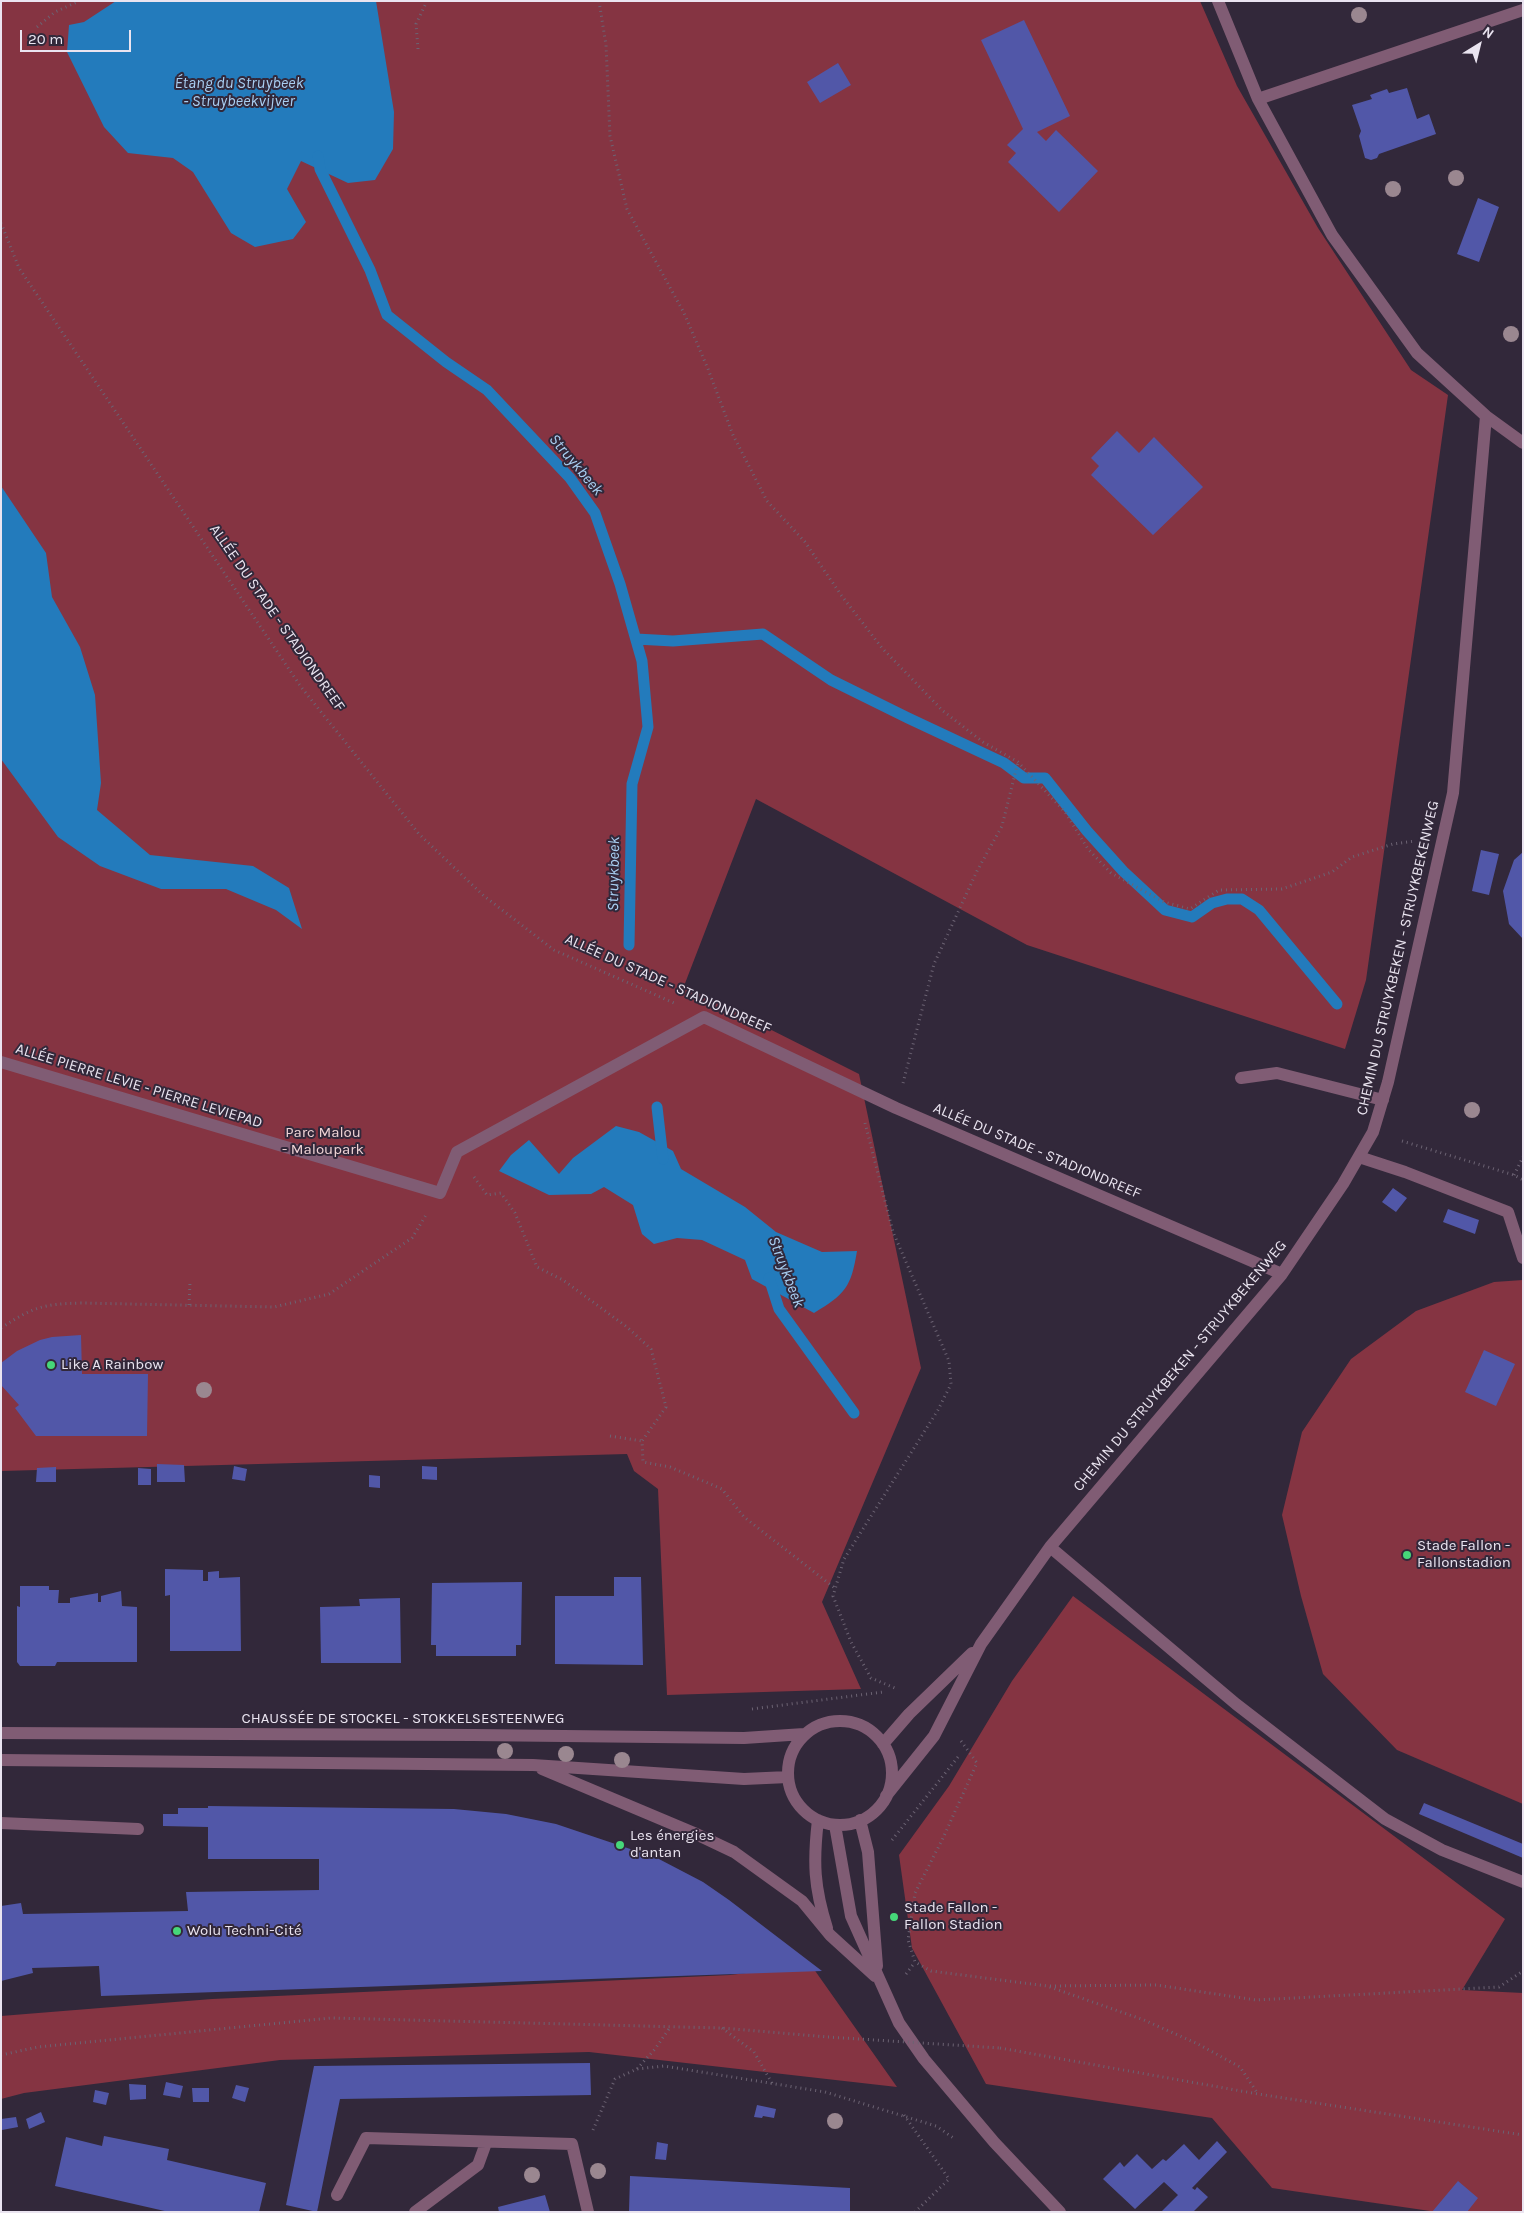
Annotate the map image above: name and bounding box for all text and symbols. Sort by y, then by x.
scale bar [22,20,134,52]
north arrow [1454,20,1504,70]
text: N [1479,23,1497,42]
text: 20 m [28,30,63,48]
water label: Étang du Struybeek - Struybeekvijver [174,73,304,111]
water label: Struykbeek [545,430,607,500]
street label: ALLÉE DU STADE - STADIONDREEF [205,521,349,715]
street label: CHEMIN DU STRUYKBEKEN - STRUYKBEKENWEG [1353,799,1443,1117]
water label: Struykbeek [604,836,624,912]
street label: ALLÉE DU STADE - STADIONDREEF [562,930,774,1038]
street label: ALLÉE PIERRE LEVIE - PIERRE LEVIEPAD [13,1040,265,1132]
street label: ALLÉE DU STADE - STADIONDREEF [930,1099,1144,1203]
park label: Parc Malou - Maloupark [282,1124,364,1159]
water label: Struykbeek [764,1234,808,1310]
street label: CHEMIN DU STRUYKBEKEN - STRUYKBEKENWEG [1069,1237,1291,1495]
place label: Like A Rainbow [61,1356,163,1374]
marker: Like A Rainbow [45,1359,57,1371]
place label: Stade Fallon - Fallonstadion [1417,1537,1511,1572]
marker: Stade Fallon - Fallonstadion [1401,1549,1413,1561]
street label: CHAUSSÉE DE STOCKEL - STOKKELSESTEENWEG [241,1710,565,1728]
place label: Les énergies d'antan [630,1827,714,1862]
marker: Les énergies d'antan [614,1839,626,1851]
place label: Stade Fallon - Fallon Stadion [904,1899,1003,1934]
marker: Stade Fallon - Fallon Stadion [888,1911,900,1923]
place label: Wolu Techni-Cité [187,1922,302,1940]
marker: Wolu Techni-Cité [171,1925,183,1937]

